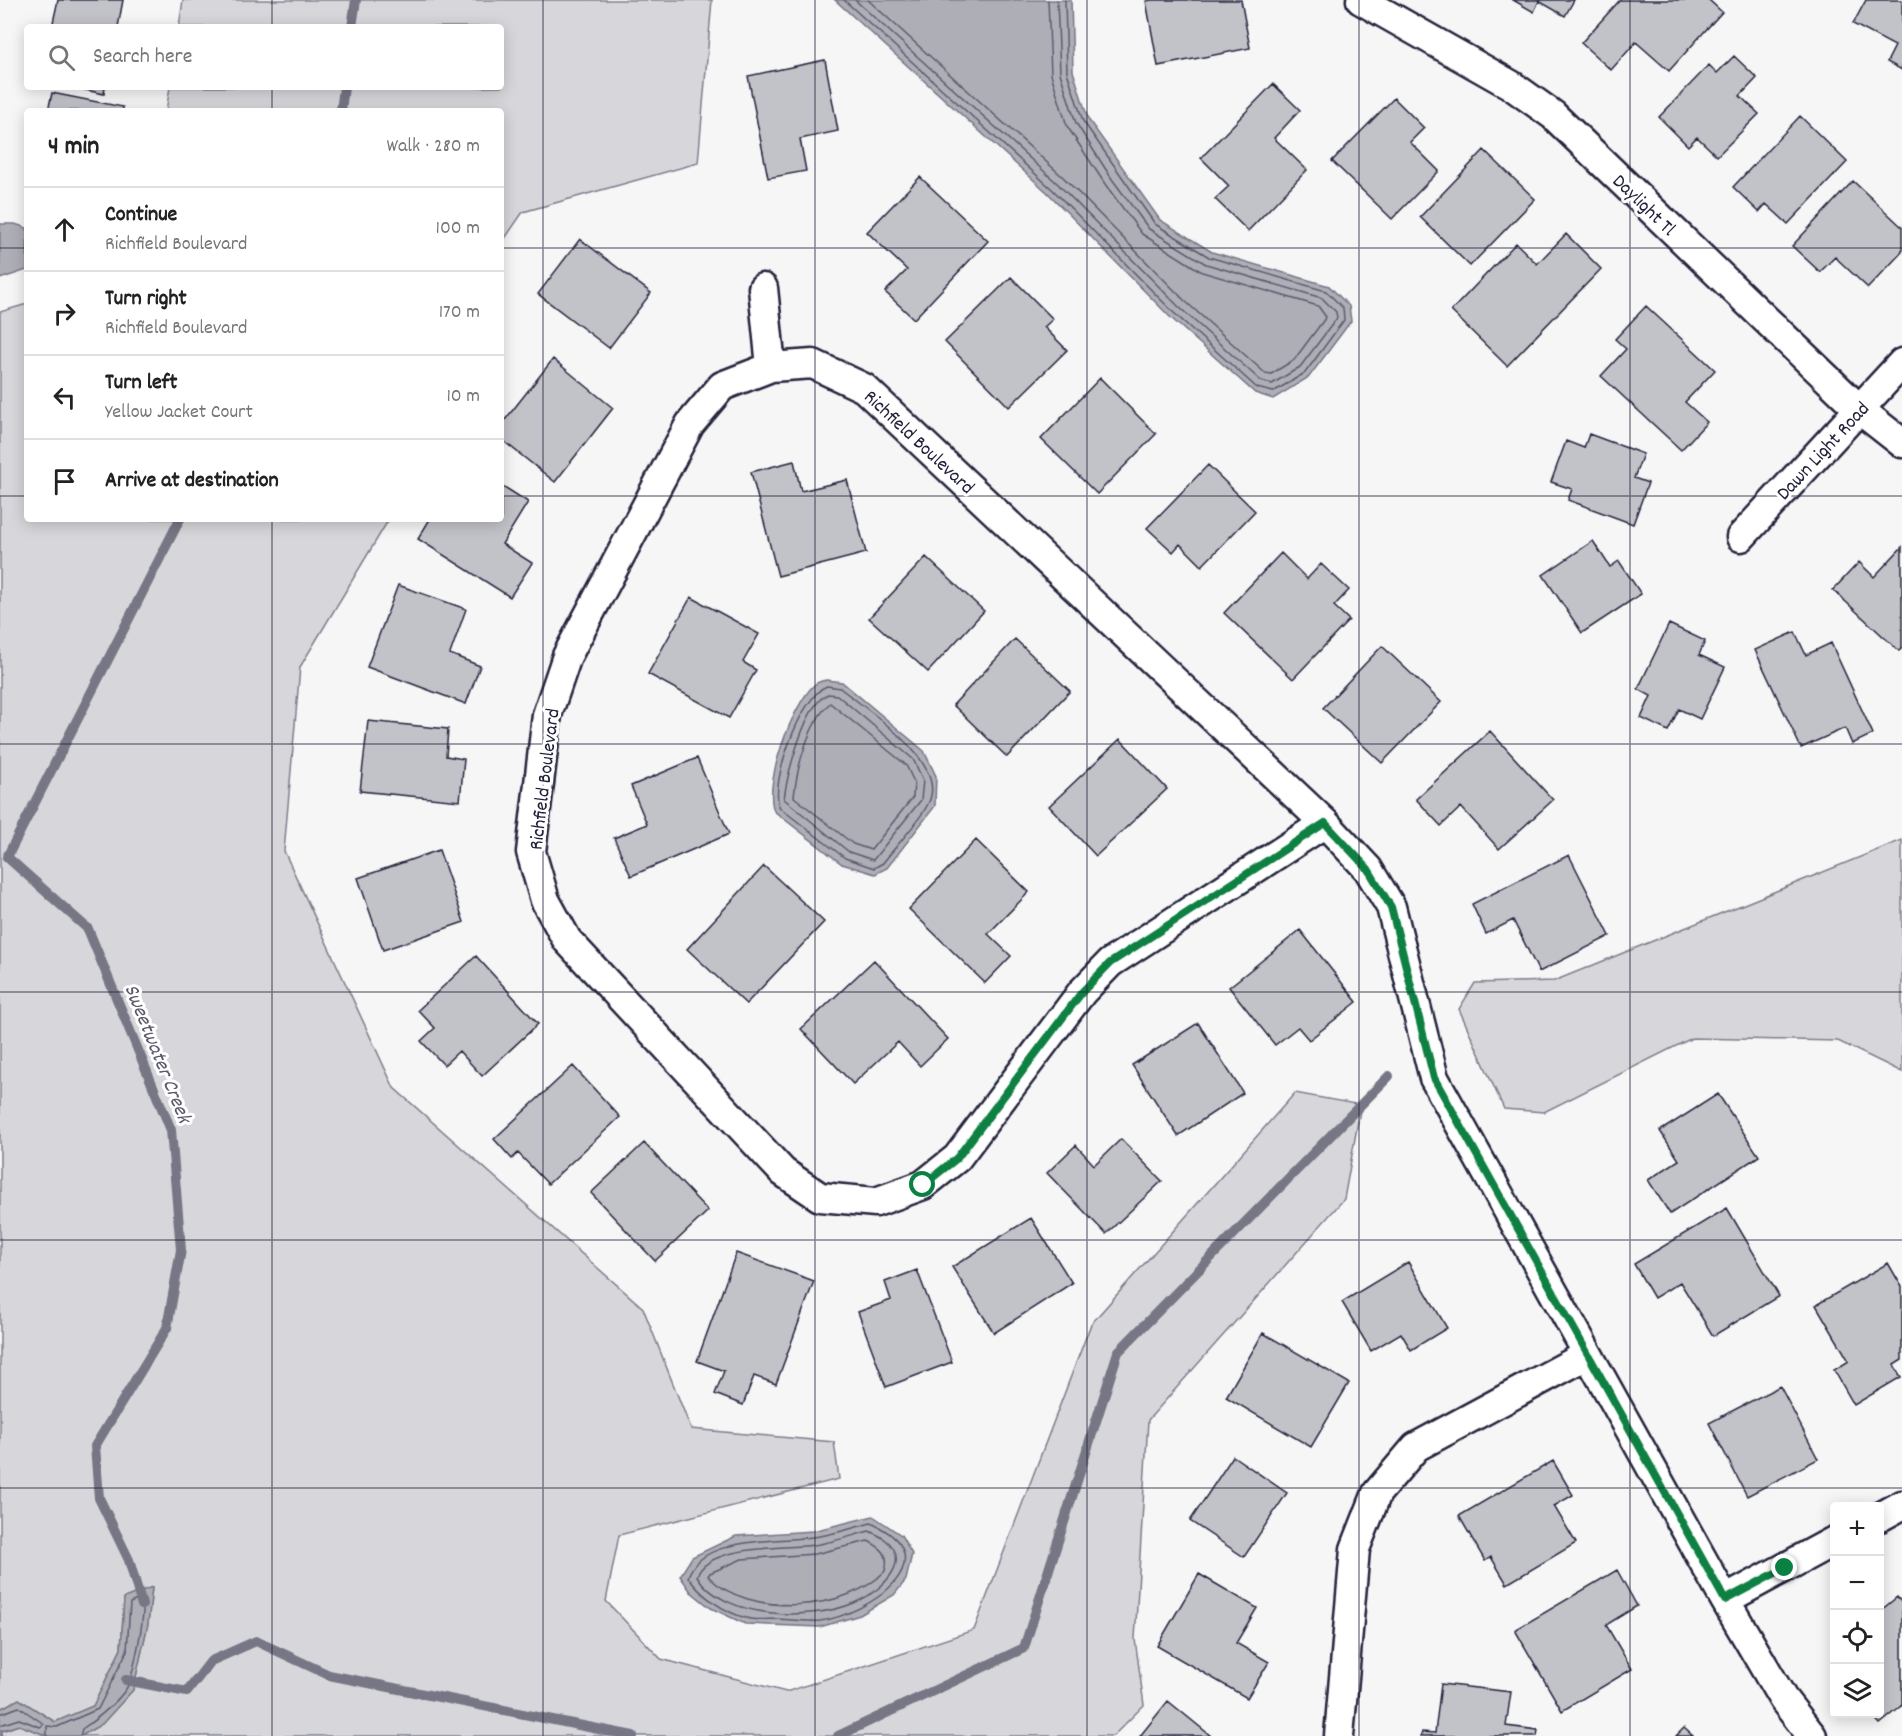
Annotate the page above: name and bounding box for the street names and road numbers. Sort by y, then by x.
street label: Daylight Tl [1605,169,1681,244]
street label: Richfield Boulevard [856,384,980,502]
street label: Dawn Light Road [1771,397,1877,507]
street label: Richfield Boulevard [523,707,569,852]

